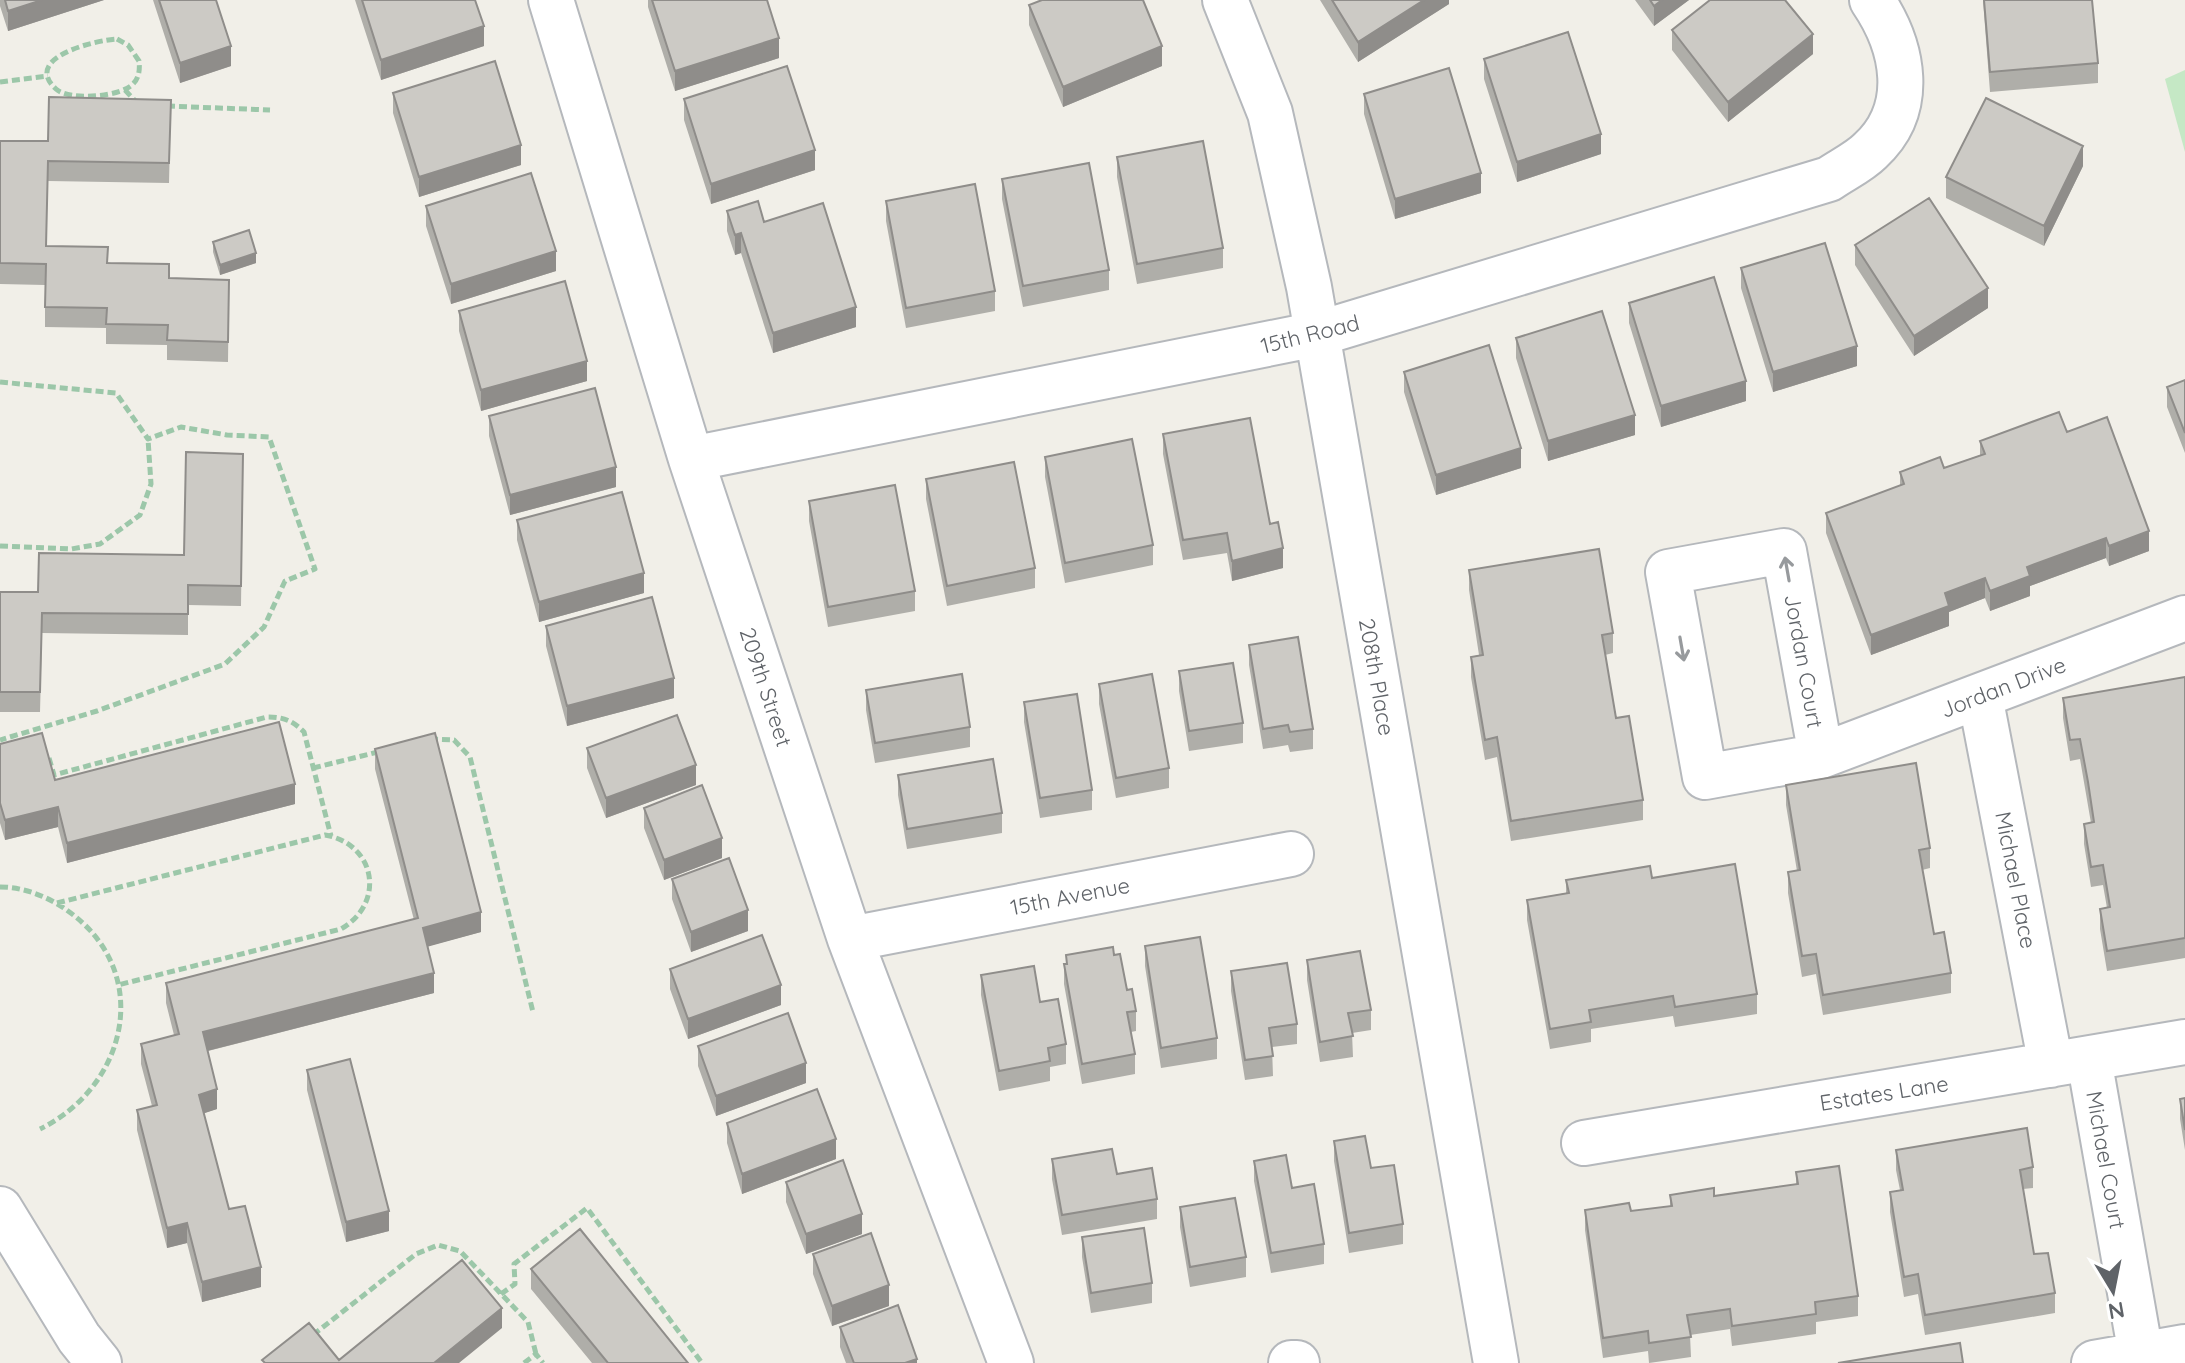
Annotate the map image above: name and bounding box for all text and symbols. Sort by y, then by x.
street label: 15th Road [1258,308,1362,360]
one-way arrow [1779,556,1794,582]
street label: Jordan Court [1778,592,1830,730]
street label: 208th Place [1353,616,1401,738]
street label: 209th Street [734,624,798,750]
one-way arrow [1676,636,1691,661]
street label: Jordan Drive [1936,650,2070,724]
street label: Michael Place [1989,809,2043,951]
street label: 15th Avenue [1008,871,1132,921]
street label: Estates Lane [1818,1069,1950,1117]
street label: Michael Court [2080,1089,2132,1231]
north arrow [2073,1251,2153,1331]
text: N [2106,1296,2127,1326]

